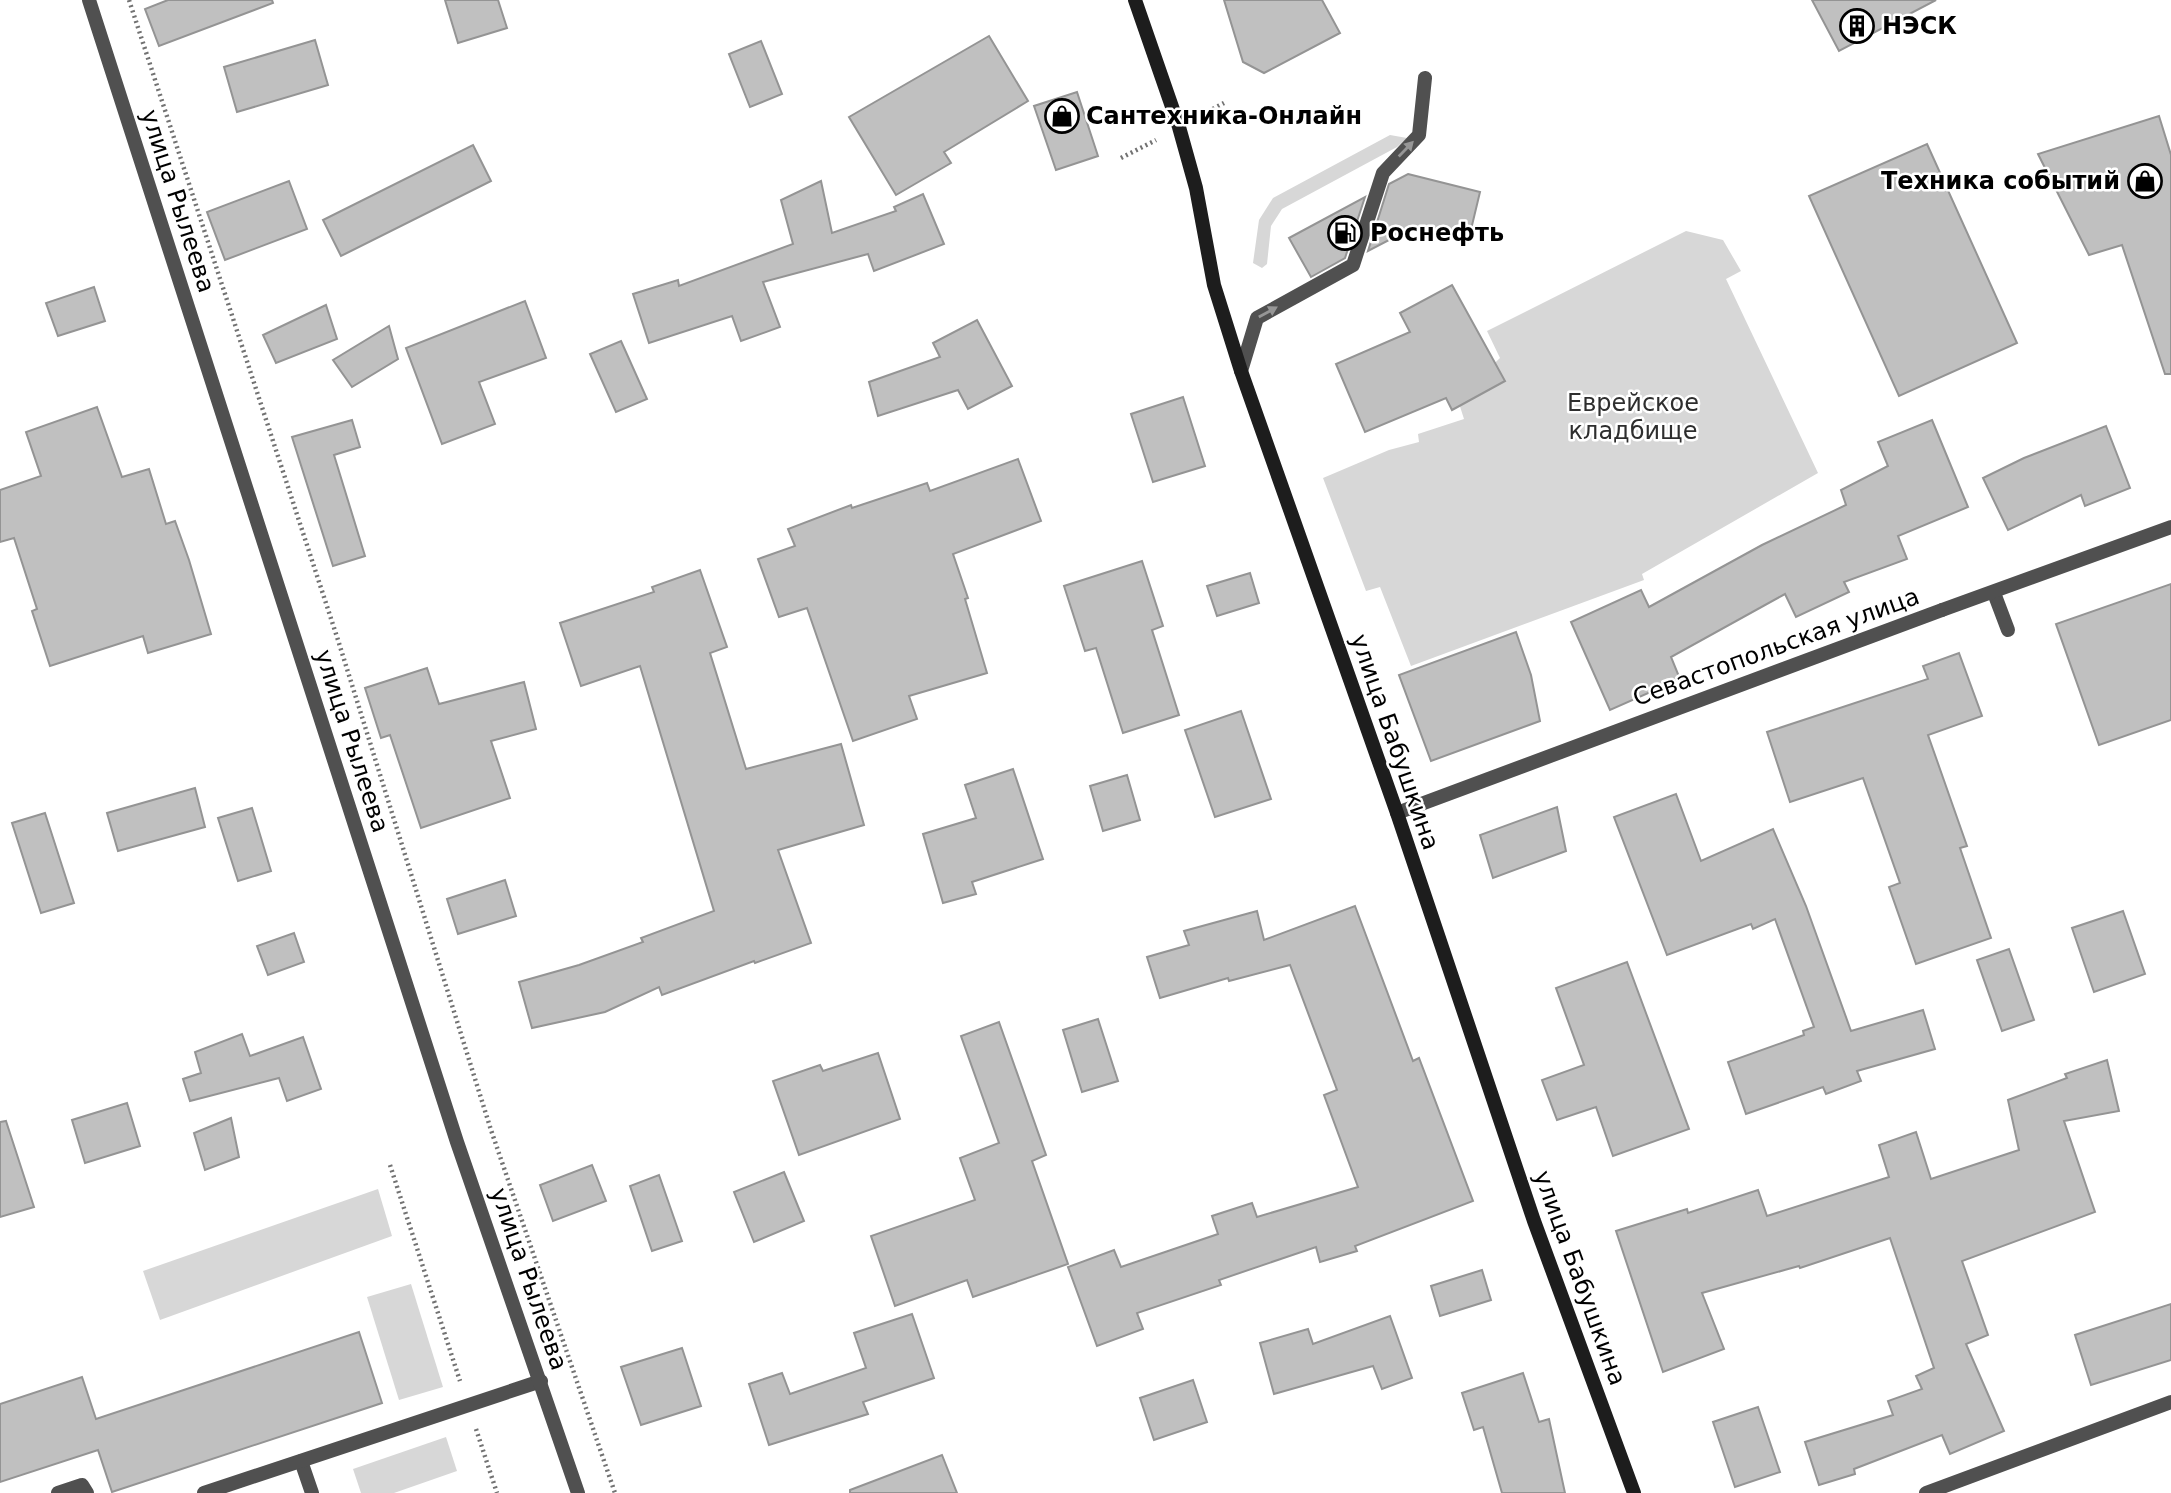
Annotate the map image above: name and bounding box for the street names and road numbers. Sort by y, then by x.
street label: улица Рылеева [135,106,221,296]
street label: Севастопольская улица [1629,582,1923,712]
street label: улица Бабушкина [1345,630,1445,854]
street label: улица Рылеева [309,646,395,836]
street label: улица Бабушкина [1528,1167,1632,1389]
street label: улица Рылеева [485,1184,573,1374]

